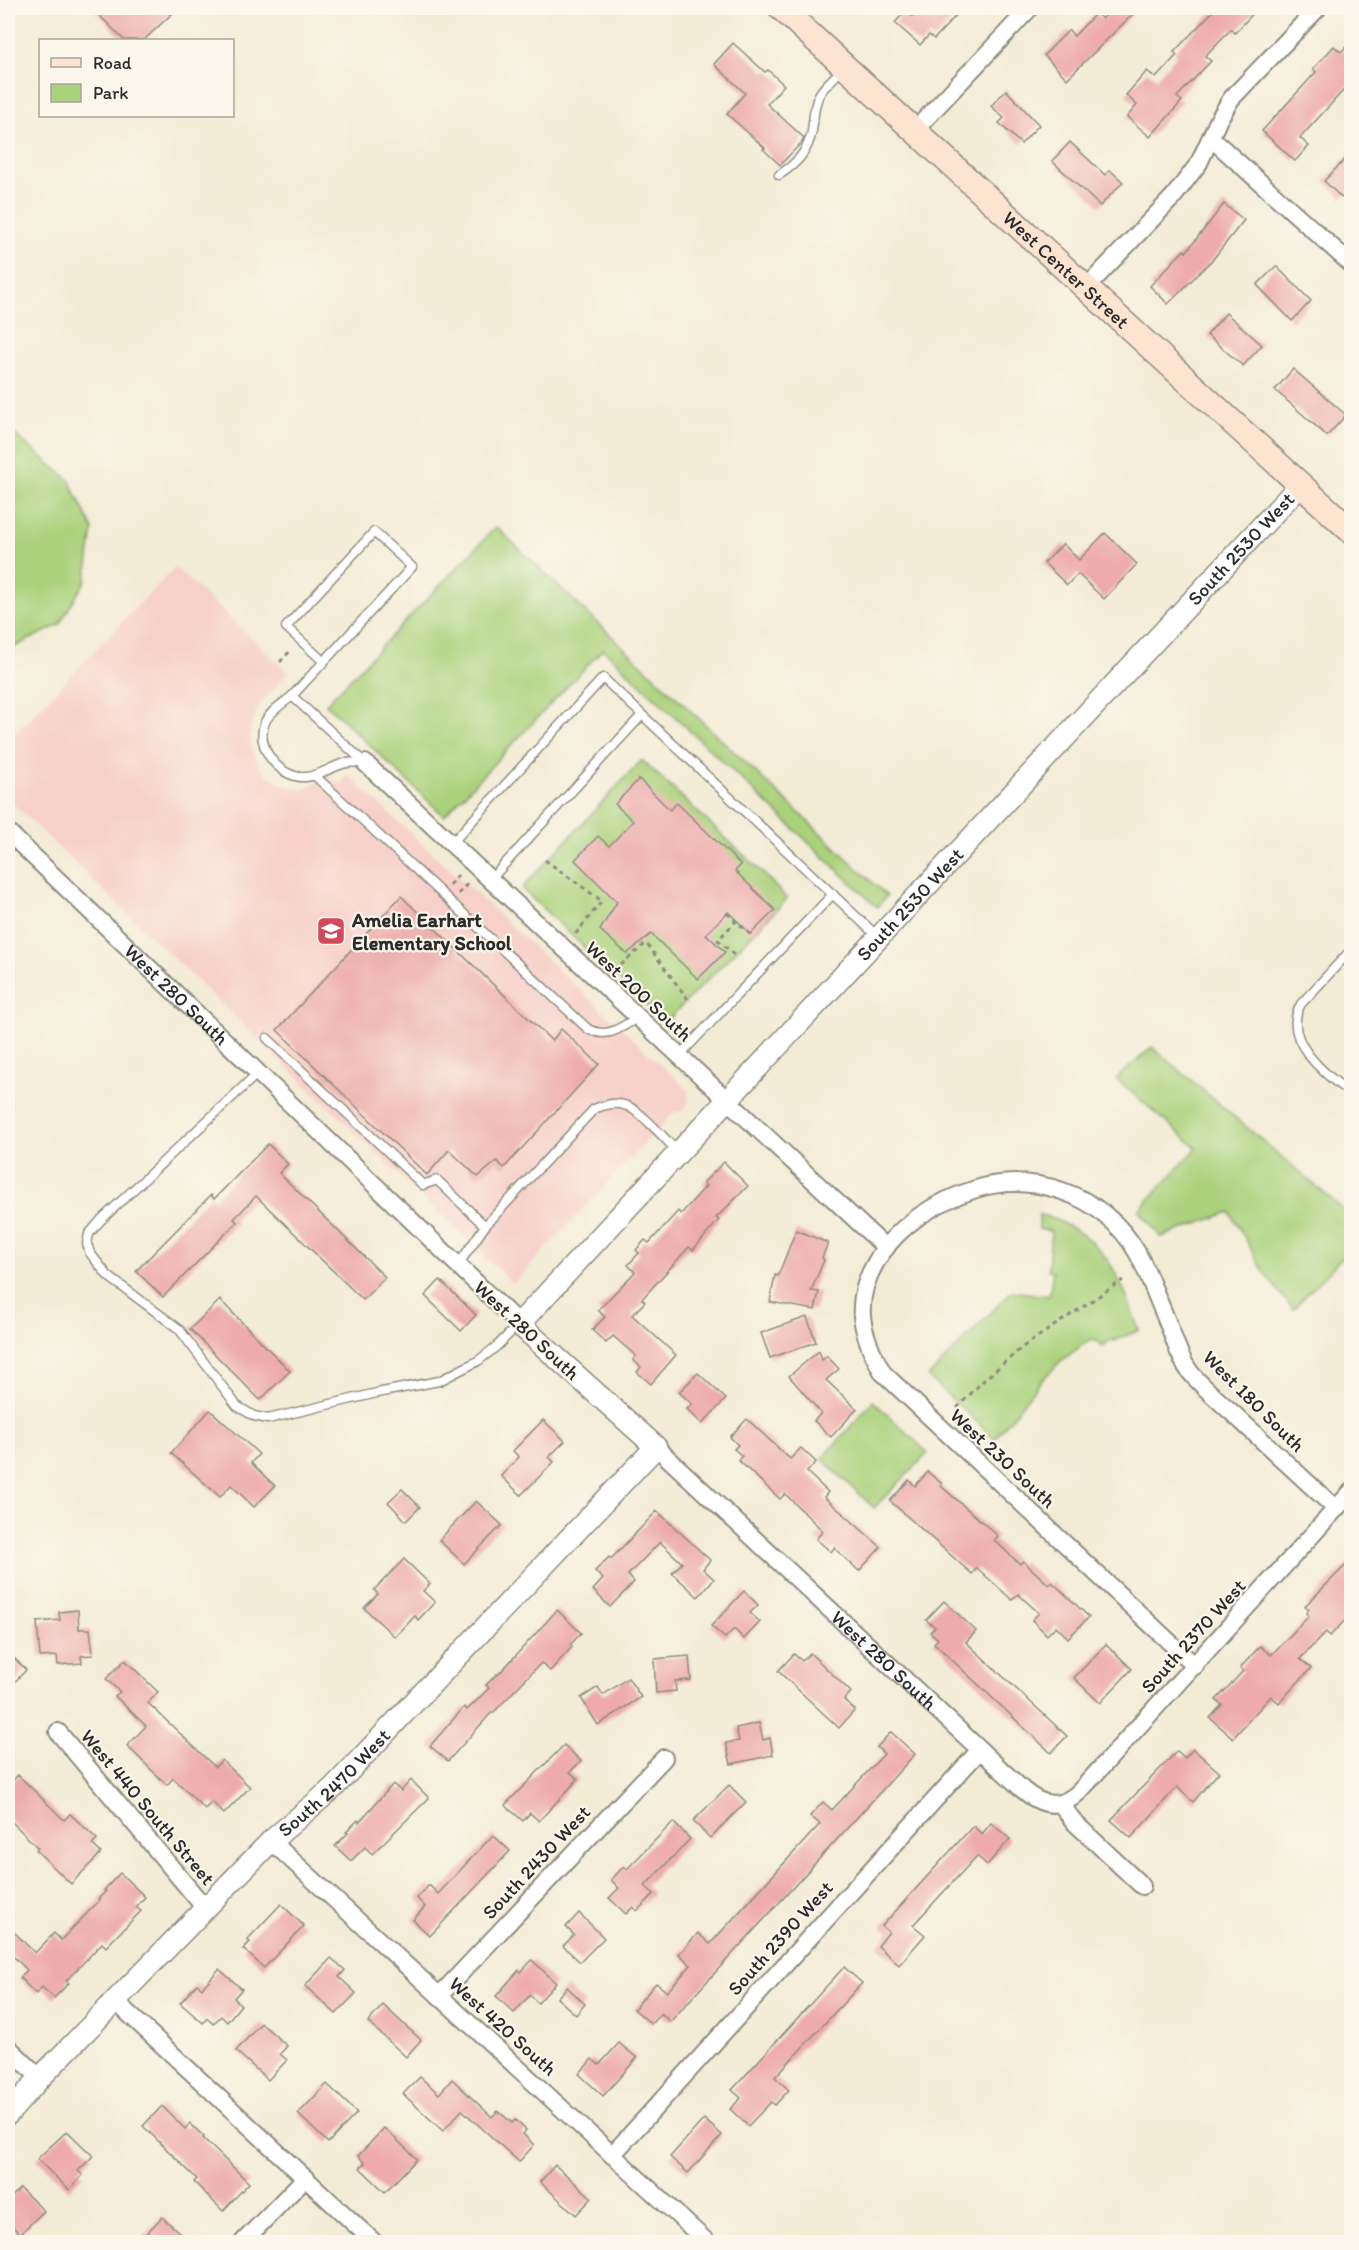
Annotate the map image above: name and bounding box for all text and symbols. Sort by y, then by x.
legend [39,39,234,117]
text: Road [93,52,132,74]
text: Park [93,82,128,104]
street label: West Center Street [998,206,1135,334]
street label: South 2530 West [1182,487,1300,610]
street label: South 2530 West [851,842,969,966]
place label: Amelia Earhart Elementary School [351,908,512,956]
school or university icon: Amelia Earhart Elementary School [315,915,347,947]
street label: West 200 South [581,936,697,1046]
street label: West 280 South [119,939,234,1050]
street label: West 280 South [469,1275,585,1385]
street label: West 180 South [1198,1345,1310,1457]
street label: West 230 South [945,1403,1061,1513]
street label: South 2370 West [1136,1574,1251,1698]
street label: West 280 South [826,1605,942,1715]
street label: South 2470 West [273,1723,395,1842]
street label: West 440 South Street [76,1724,220,1890]
street label: South 2430 West [477,1800,595,1924]
street label: South 2390 West [722,1875,838,2000]
street label: West 420 South [444,1971,562,2081]

